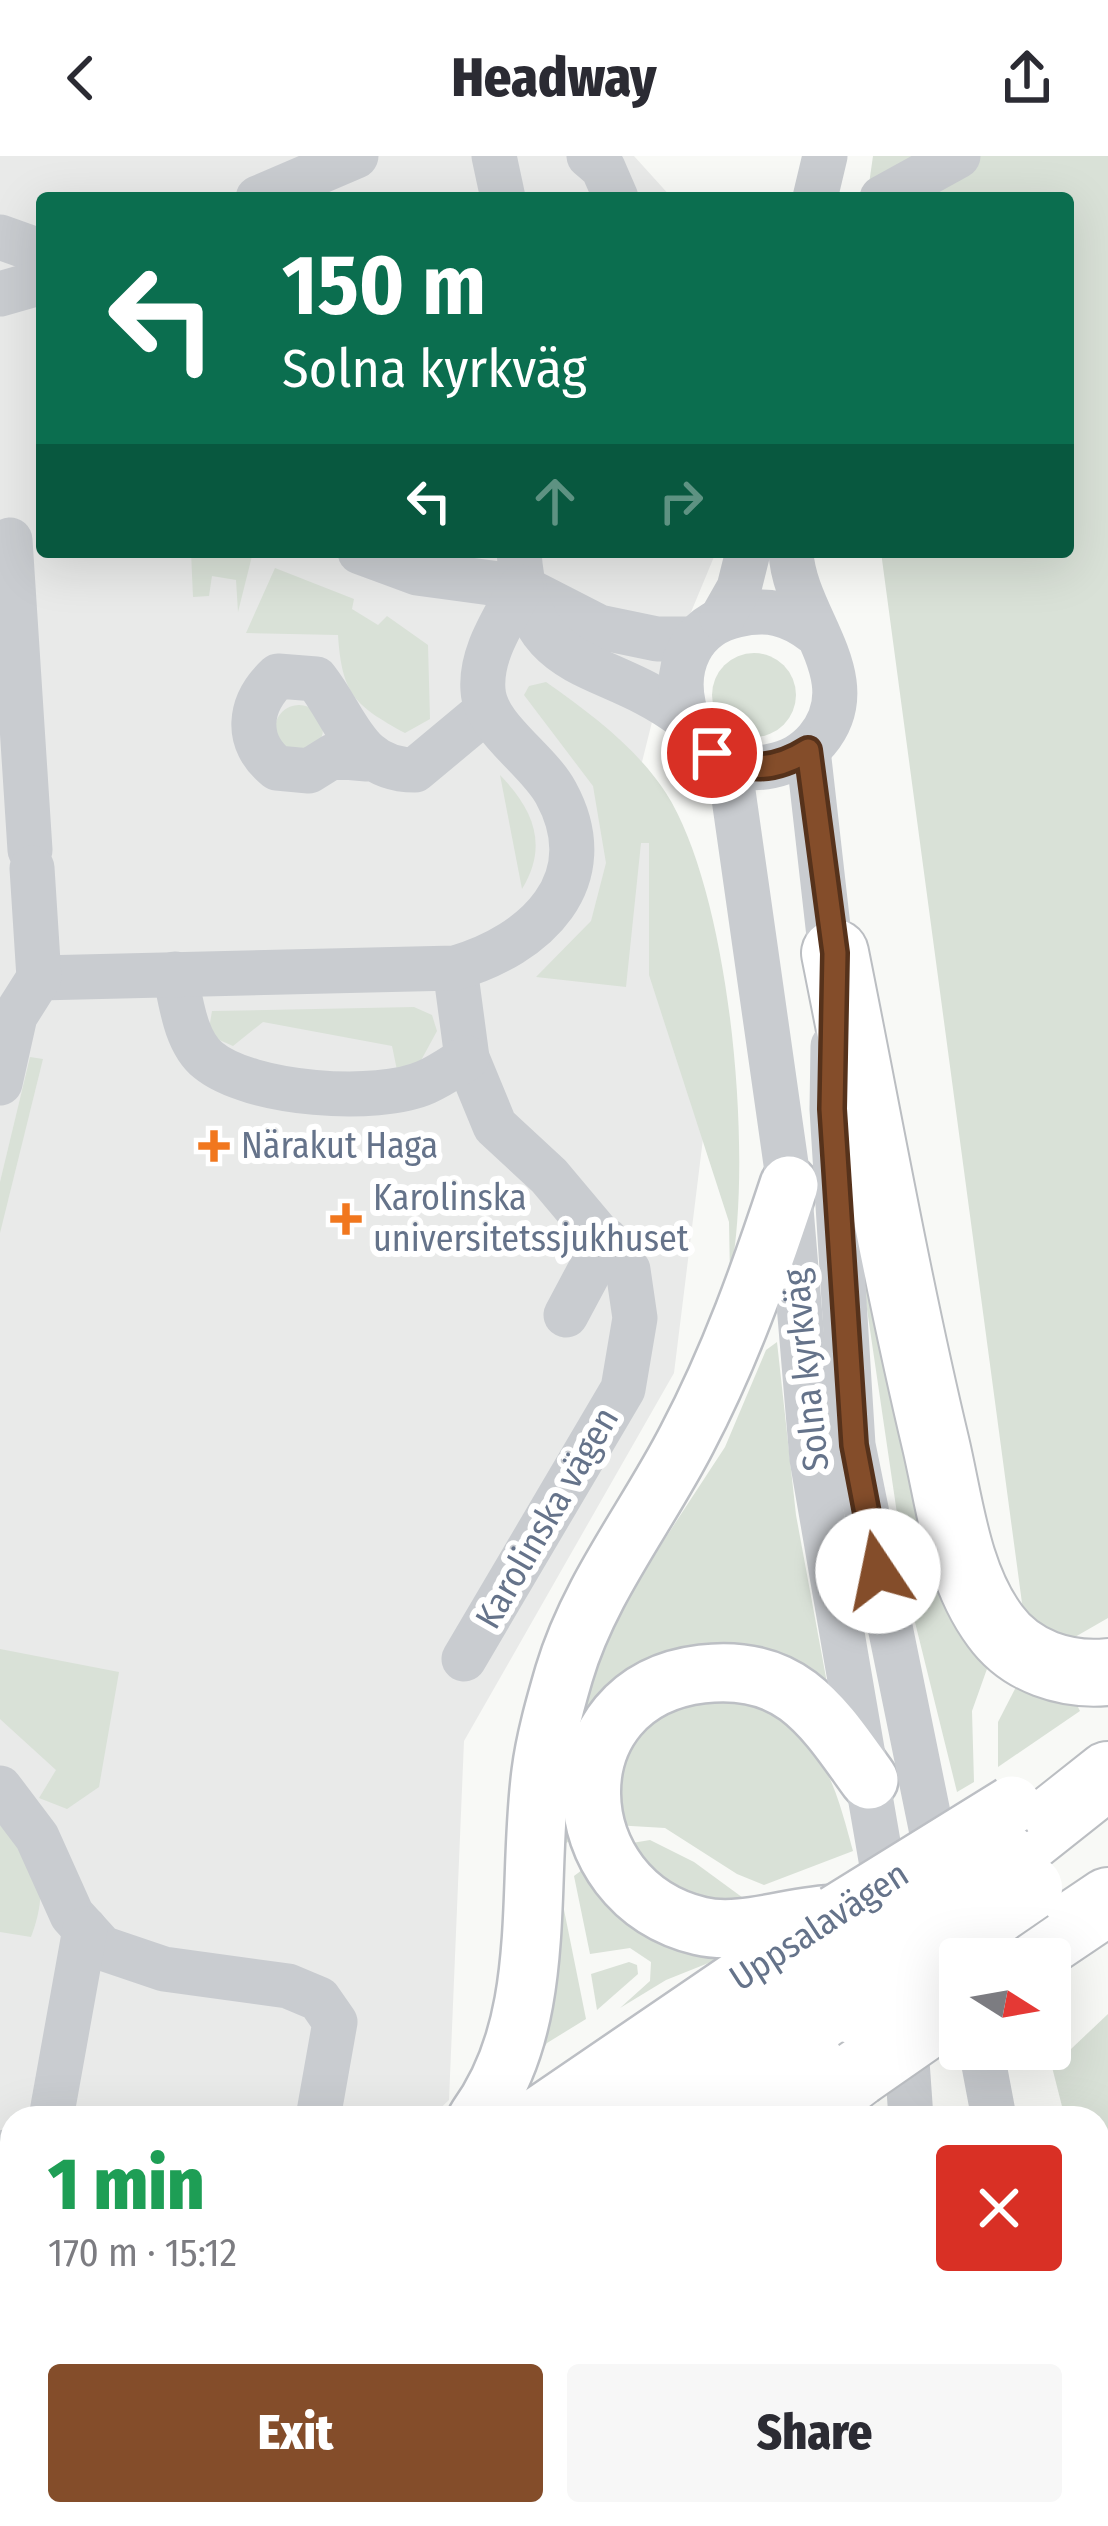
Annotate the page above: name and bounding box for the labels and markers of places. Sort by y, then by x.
pin [661,702,763,804]
place label: Närakut Haga [241,1124,438,1168]
marker: Närakut Haga [198,1130,230,1162]
place label: Karolinska universitetssjukhuset [373,1176,689,1261]
marker: Karolinska universitetssjukhuset [330,1203,362,1235]

